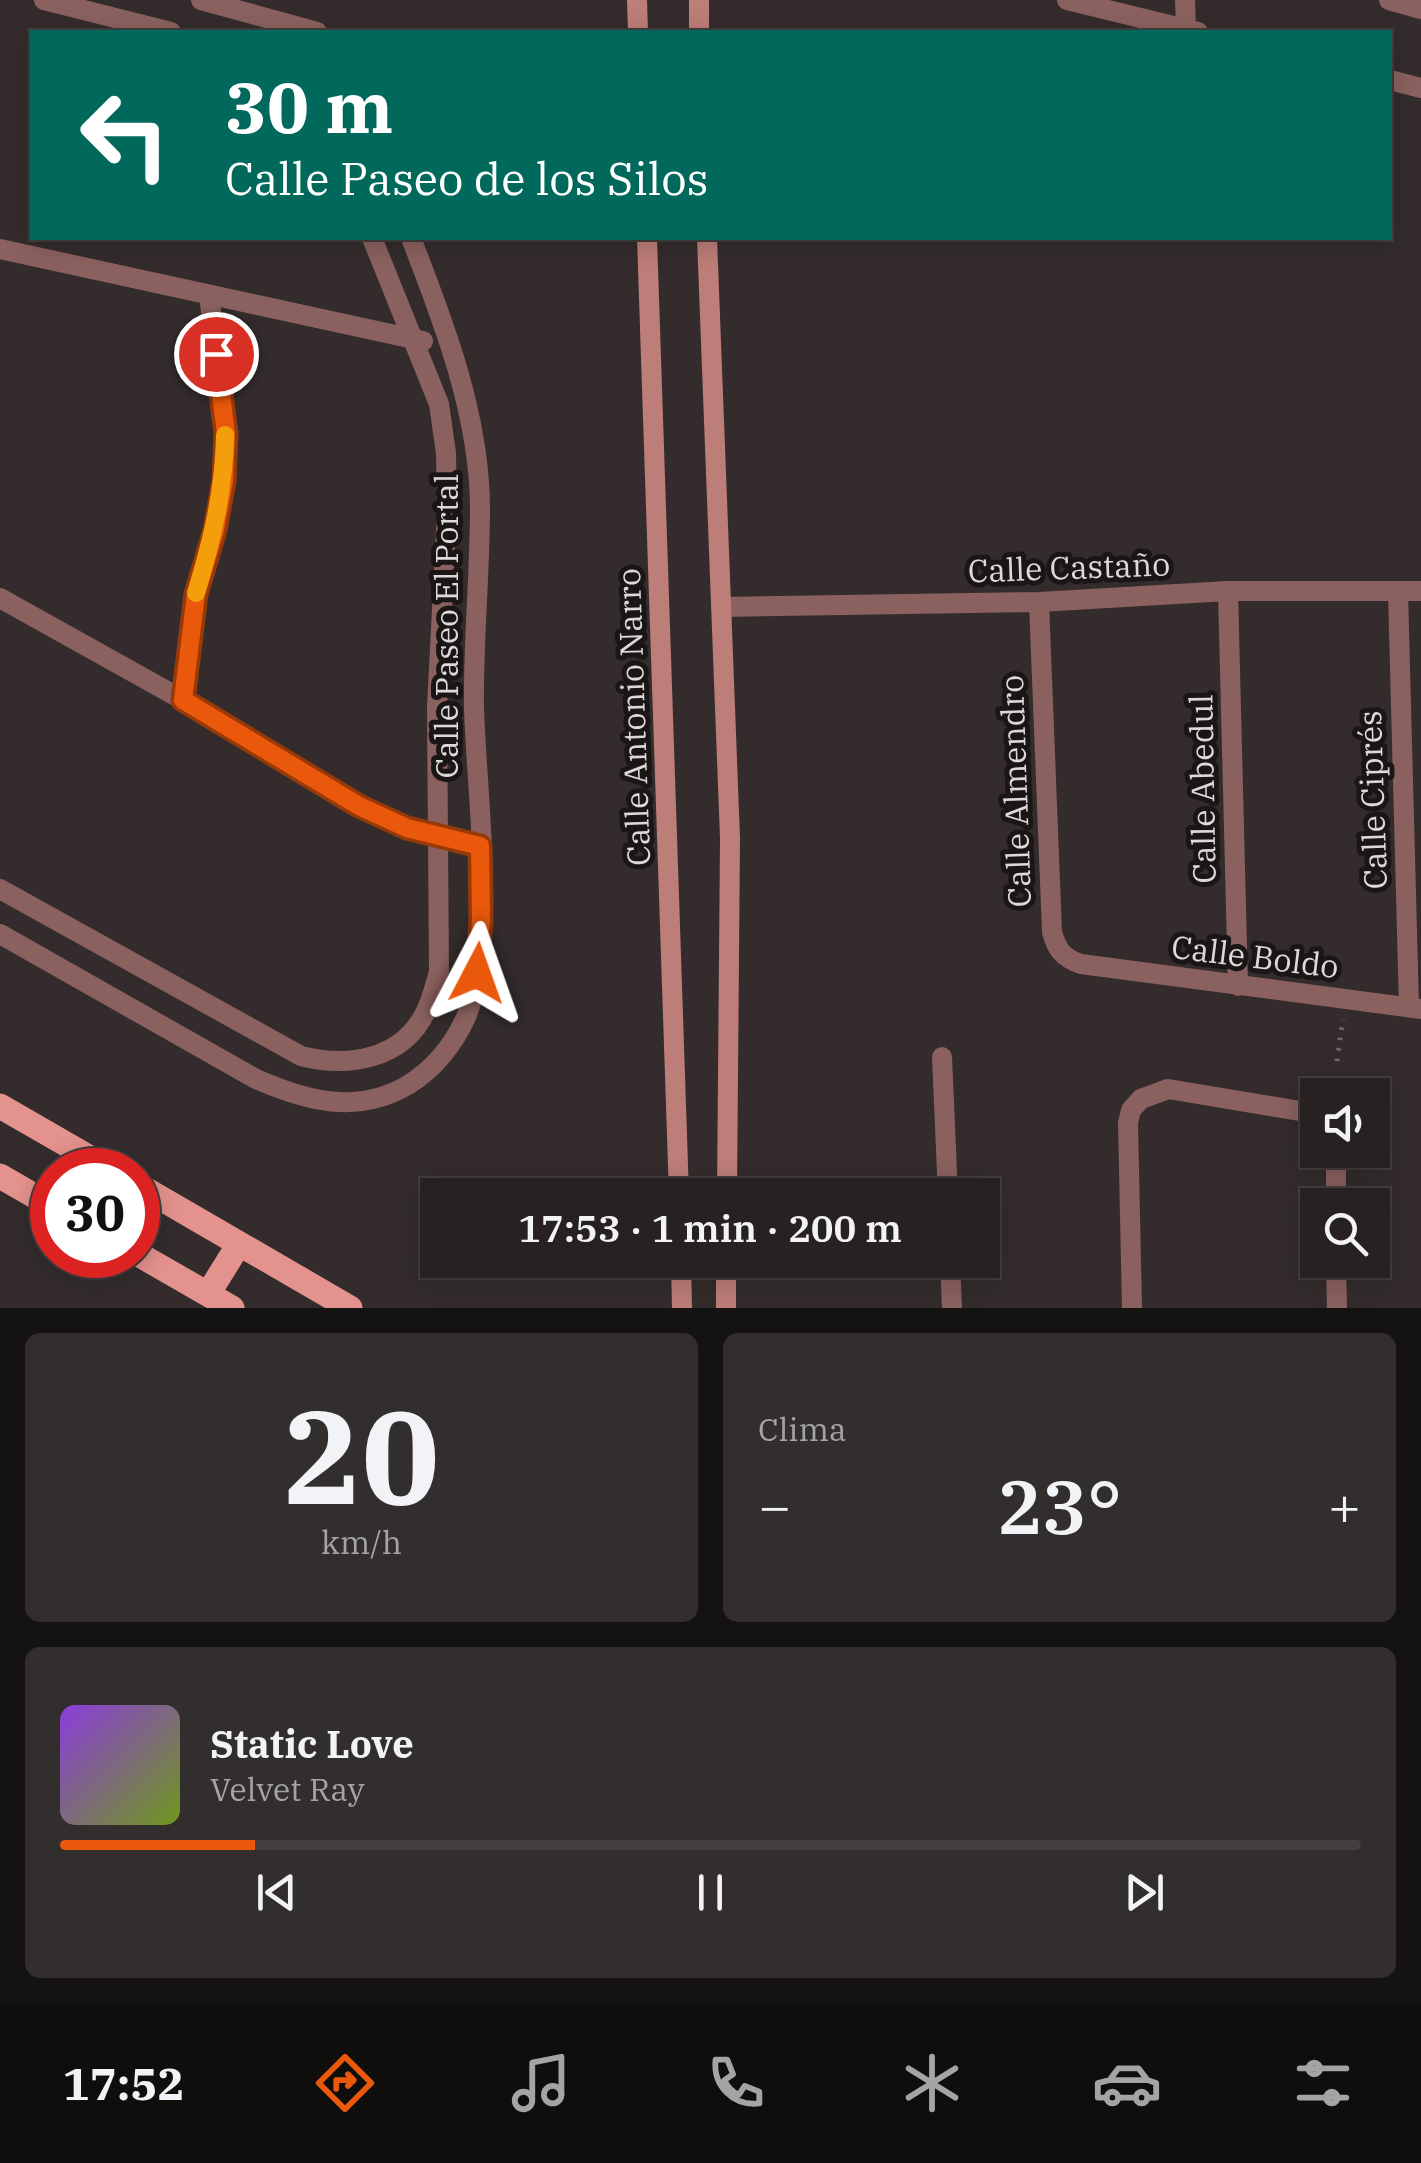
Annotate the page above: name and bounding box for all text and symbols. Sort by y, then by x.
text: 30 m [225,61,393,152]
icon: left [60,70,190,200]
text: Calle Paseo de los Silos [225,149,708,207]
pin [174,312,259,397]
icon: arrive [189,327,244,382]
street label: Calle Paseo El Portal [425,474,467,778]
street label: Calle Castaño [967,542,1171,592]
street label: Calle Antonio Narro [607,567,659,867]
street label: Calle Almendro [990,674,1040,908]
street label: Calle Abedul [1179,694,1225,884]
street label: Calle Ciprés [1348,710,1396,890]
position arrow [425,921,529,1025]
street label: Calle Boldo [1169,925,1341,987]
map controls [1300,1078,1390,1278]
button: sound [1300,1078,1390,1168]
speed limit sign: 30 [30,1148,160,1278]
button: search [1300,1188,1390,1278]
text: 17:53 · 1 min · 200 m [518,1203,902,1252]
text: 20 [283,1371,440,1540]
text: Clima [758,1408,846,1450]
text: 23° [997,1457,1122,1555]
text: − [758,1470,791,1541]
text: + [1328,1470,1361,1541]
text: km/h [321,1521,402,1563]
text: Static Love [210,1719,414,1768]
text: Velvet Ray [210,1768,365,1810]
icon: previous [249,1865,304,1920]
icon: pause [683,1865,738,1920]
icon: next [1117,1865,1172,1920]
icon: directions [310,2048,380,2118]
icon: music [506,2048,576,2118]
icon: phone [701,2048,771,2118]
icon: climate [897,2048,967,2118]
icon: car [1092,2048,1162,2118]
icon: filters [1288,2048,1358,2118]
text: 17:52 [63,2054,184,2112]

